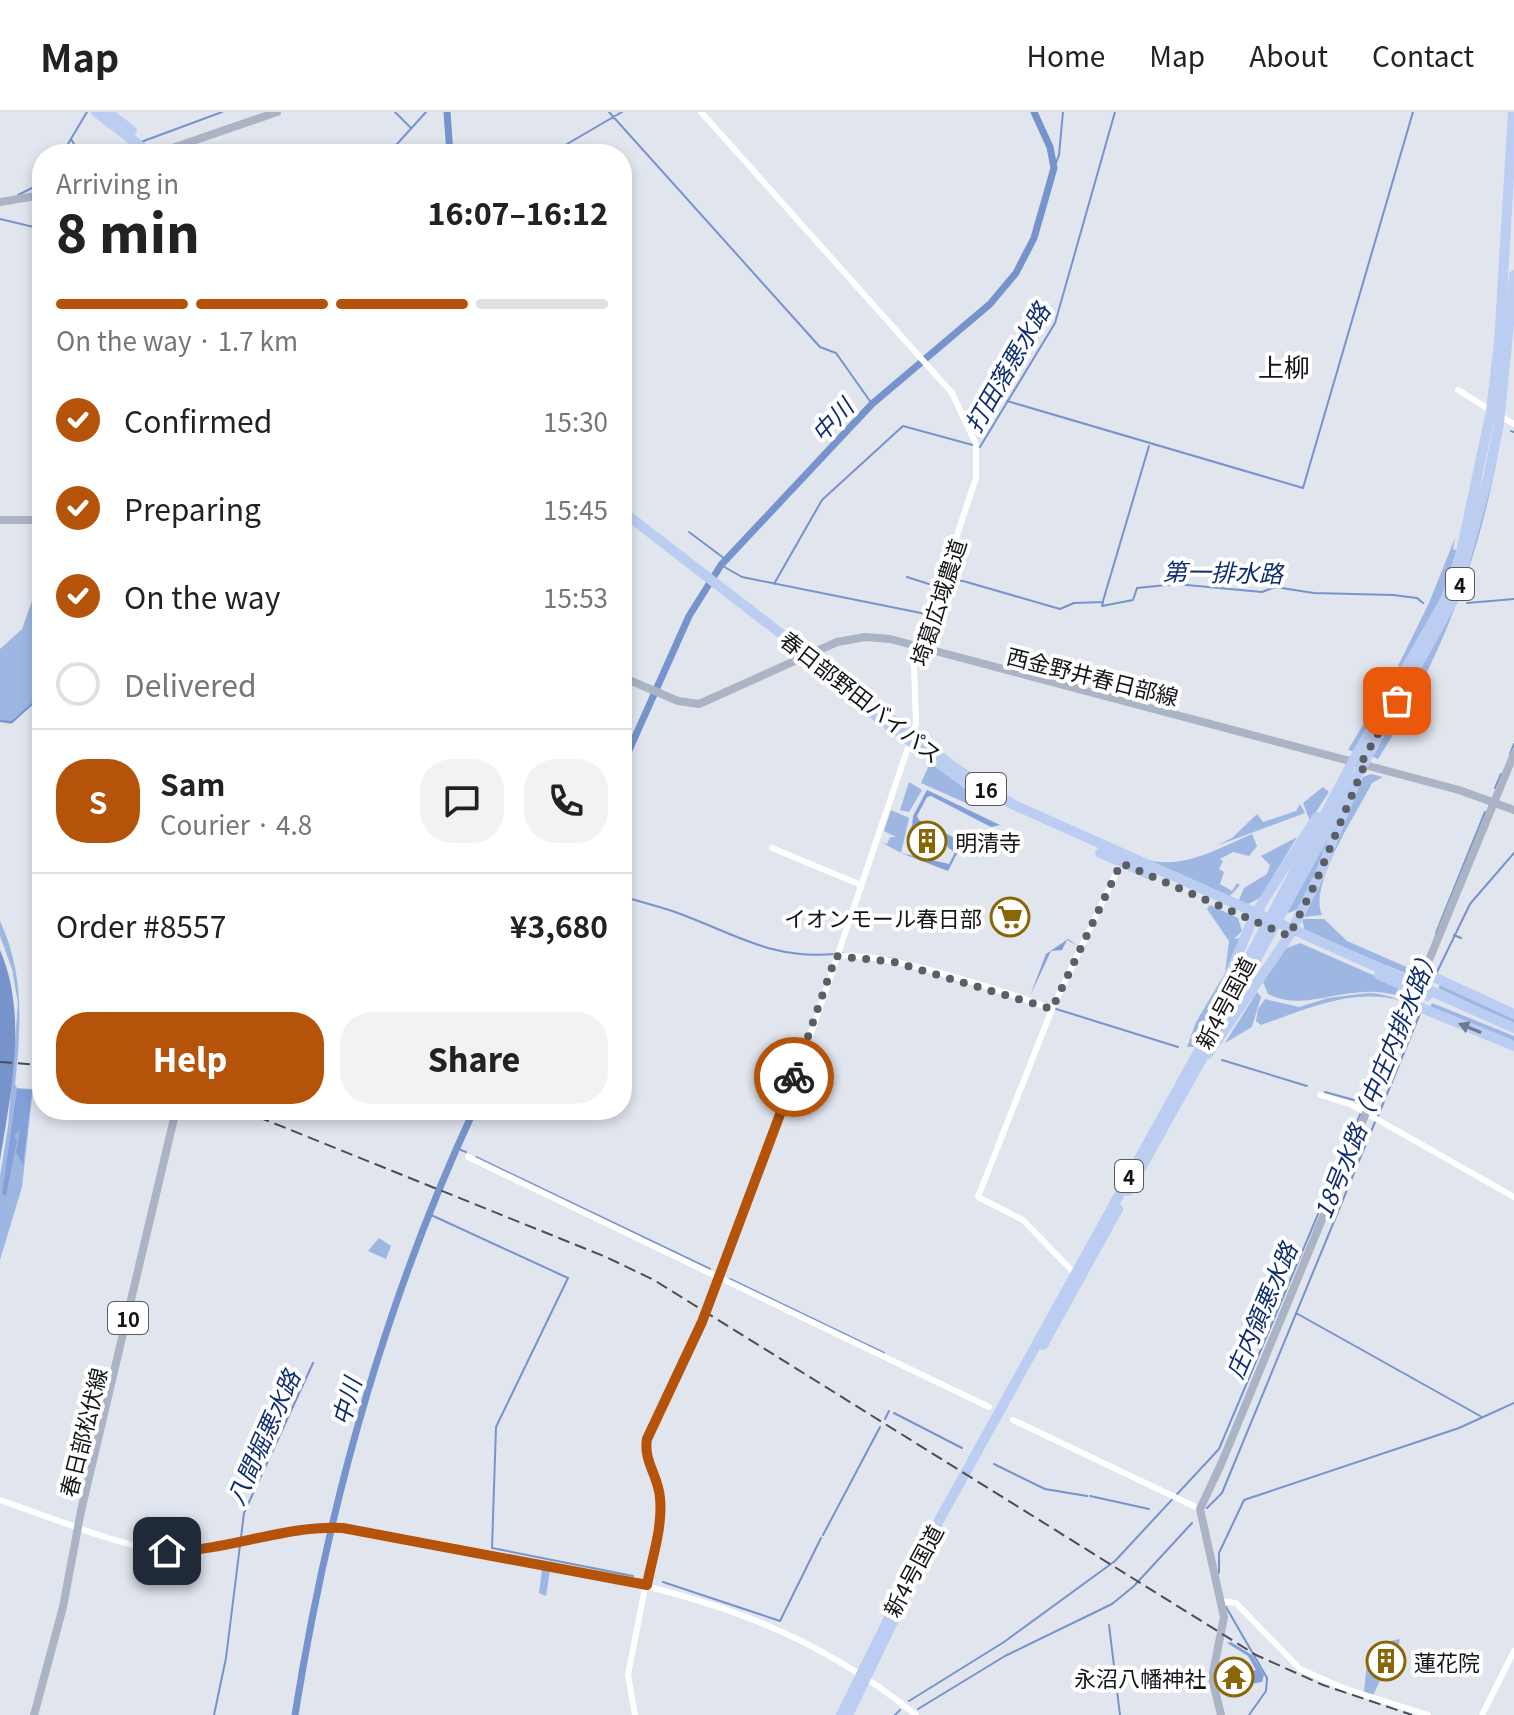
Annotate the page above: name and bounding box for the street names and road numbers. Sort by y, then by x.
street label: 埼葛広域農道 [901,534,973,670]
road number: 4 [1446,568,1474,600]
street label: 春日部野田バイパス [774,623,950,769]
street label: 西金野井春日部線 [1004,638,1182,712]
road number: 16 [966,773,1006,805]
street label: 新4号国道 [1186,950,1262,1054]
road number: 4 [1115,1160,1143,1192]
road number: 10 [108,1302,148,1334]
street label: 春日部松伏線 [51,1364,113,1500]
street label: 新4号国道 [874,1518,950,1622]

